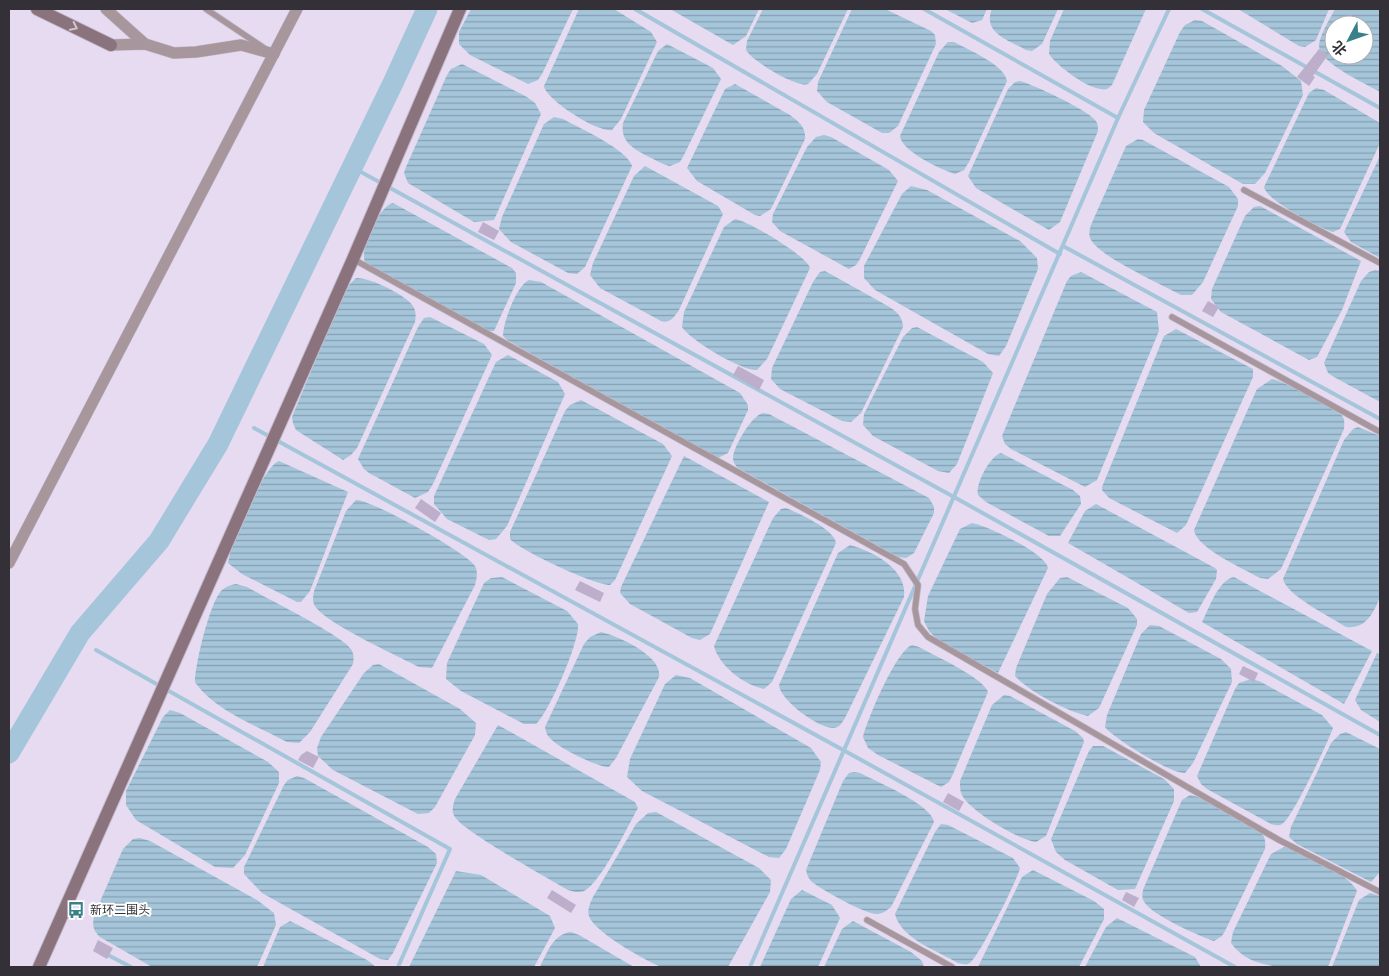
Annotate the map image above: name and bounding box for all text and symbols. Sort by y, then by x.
north arrow [1324,15,1374,65]
one-way arrow [69,21,78,31]
text: 北 [1329,38,1350,59]
bus stop icon: 新环二围头 [66,900,86,920]
place label: 新环二围头 [90,903,150,917]

